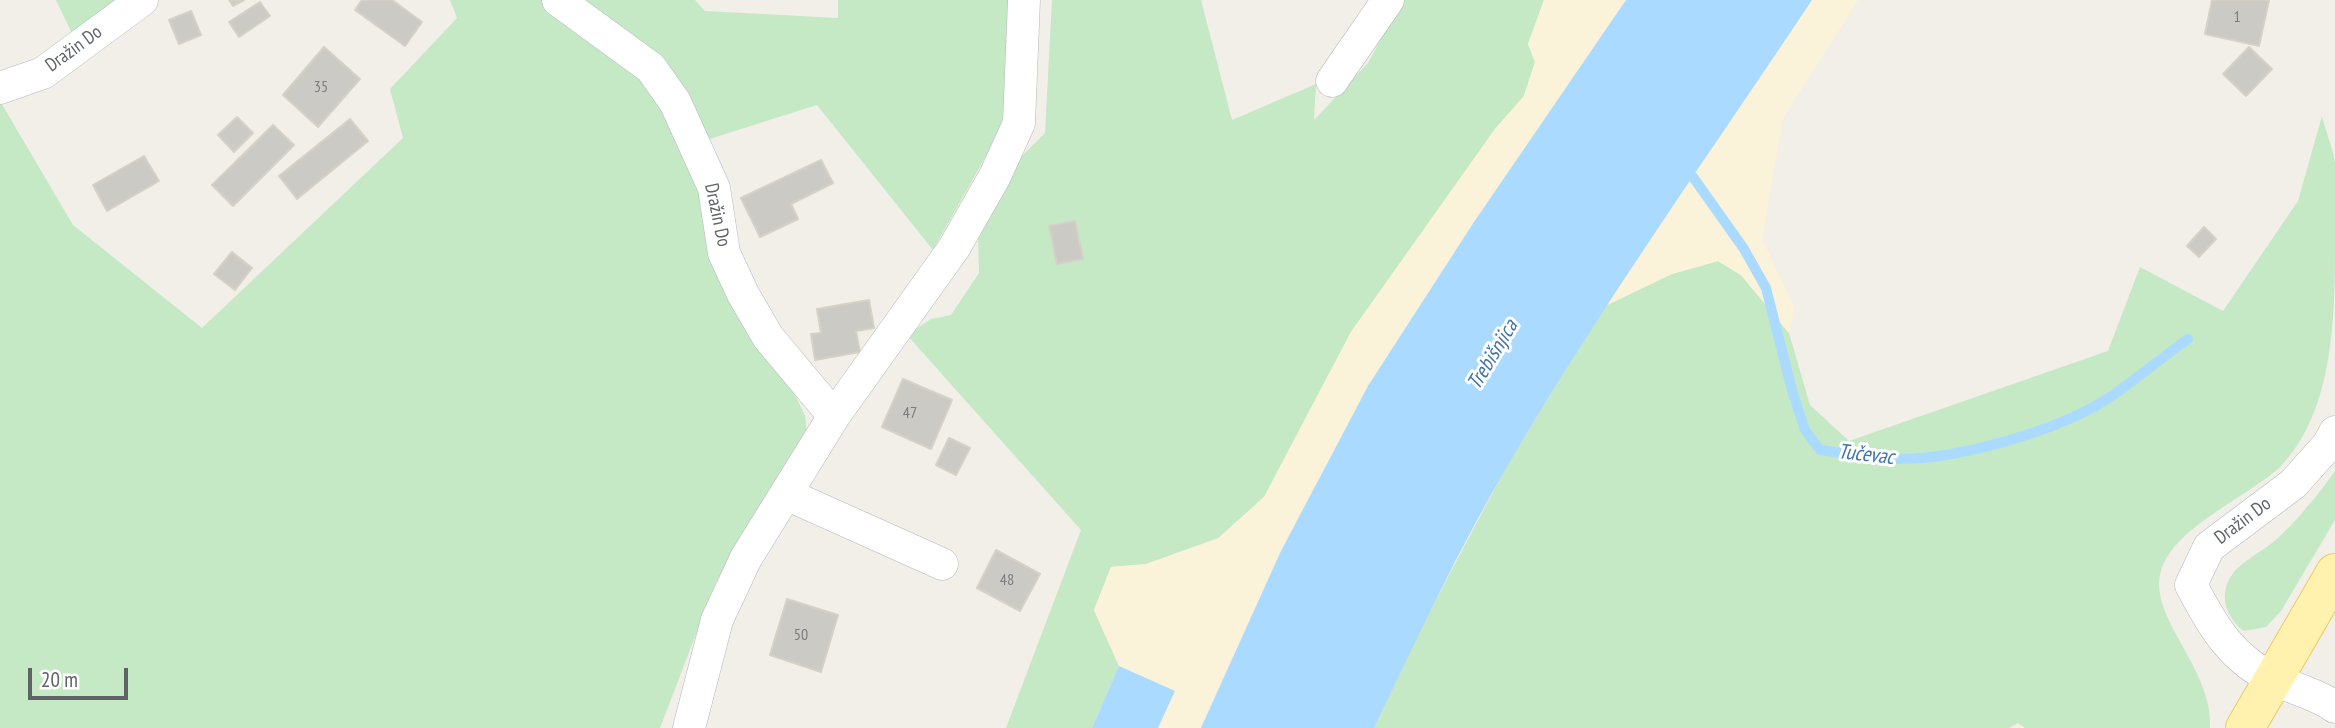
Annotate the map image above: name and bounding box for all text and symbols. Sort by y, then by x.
house number: 1 [2233,7,2241,27]
street label: Dražin Do [41,21,107,77]
house number: 35 [314,77,328,97]
street label: Dražin Do [699,181,735,249]
water label: Trebišnjica [1462,316,1524,394]
house number: 47 [903,403,917,423]
water label: Tučevac [1837,440,1895,470]
street label: Dražin Do [2210,493,2276,549]
house number: 48 [1000,570,1014,590]
house number: 50 [794,625,808,645]
scale bar [32,654,131,698]
text: 20 m [41,666,78,693]

